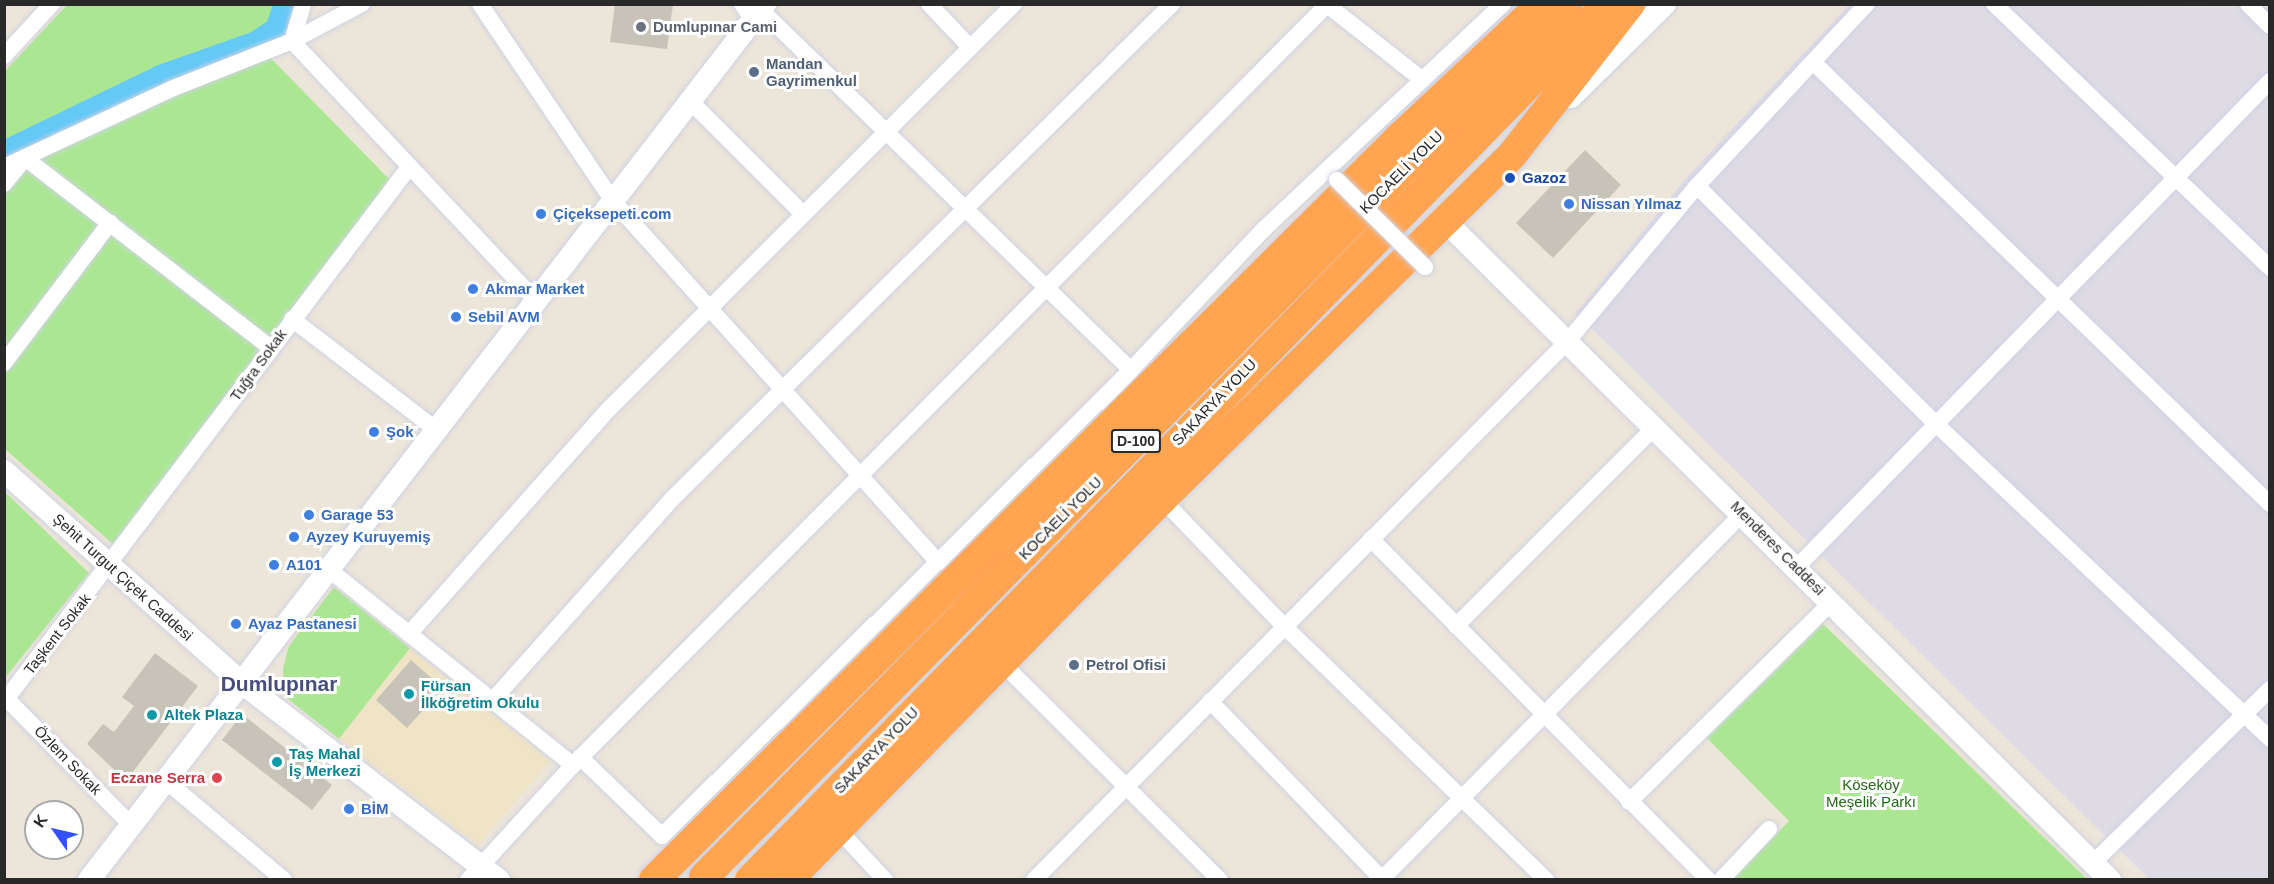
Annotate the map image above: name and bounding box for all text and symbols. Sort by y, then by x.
place label: Dumlupınar Cami [653,18,777,36]
marker: Dumlupınar Cami [634,20,648,34]
place label: Mandan Gayrimenkul [766,54,857,89]
marker: Mandan Gayrimenkul [747,65,761,79]
street label: KOCAELİ YOLU [1356,127,1446,217]
place label: Gazoz [1522,169,1566,187]
marker: Gazoz [1503,171,1517,185]
place label: Nissan Yılmaz [1581,195,1682,213]
marker: Nissan Yılmaz [1562,197,1576,211]
place label: Çiçeksepeti.com [553,205,671,223]
marker: Çiçeksepeti.com [534,207,548,221]
place label: Akmar Market [485,280,584,298]
marker: Akmar Market [466,282,480,296]
place label: Sebil AVM [468,308,540,326]
marker: Sebil AVM [449,310,463,324]
street label: Tuğra Sokak [226,326,290,404]
street label: SAKARYA YOLU [1168,355,1260,449]
place label: Şok [386,423,414,441]
marker: Şok [367,425,381,439]
road number: D-100 [1110,430,1162,452]
street label: KOCAELİ YOLU [1015,473,1105,563]
street label: Menderes Caddesi [1727,497,1829,599]
place label: Garage 53 [321,506,394,524]
marker: Garage 53 [302,508,316,522]
street label: Şehit Turgut Çiçek Caddesi [49,509,197,645]
place label: Ayzey Kuruyemiş [306,528,430,546]
marker: Ayzey Kuruyemiş [287,530,301,544]
place label: A101 [286,556,322,574]
marker: A101 [267,558,281,572]
street label: Taşkent Sokak [20,590,94,678]
place label: Ayaz Pastanesi [248,615,357,633]
marker: Ayaz Pastanesi [229,617,243,631]
place label: Petrol Ofisi [1086,656,1166,674]
marker: Petrol Ofisi [1067,658,1081,672]
district label: Dumlupınar [221,671,337,697]
place label: Fürsan İlköğretim Okulu [421,676,539,711]
marker: Fürsan İlköğretim Okulu [402,687,416,701]
street label: SAKARYA YOLU [830,703,922,797]
place label: Altek Plaza [164,706,243,724]
marker: Altek Plaza [145,708,159,722]
street label: Özlem Sokak [31,722,105,798]
place label: Taş Mahal İş Merkezi [289,744,361,779]
marker: Taş Mahal İş Merkezi [270,755,284,769]
place label: Eczane Serra [111,769,205,787]
marker: Eczane Serra [210,771,224,785]
park label: Köseköy Meşelik Parkı [1826,775,1916,810]
north arrow [24,800,84,860]
place label: BİM [361,800,388,818]
marker: BİM [342,802,356,816]
text: K [30,811,51,830]

